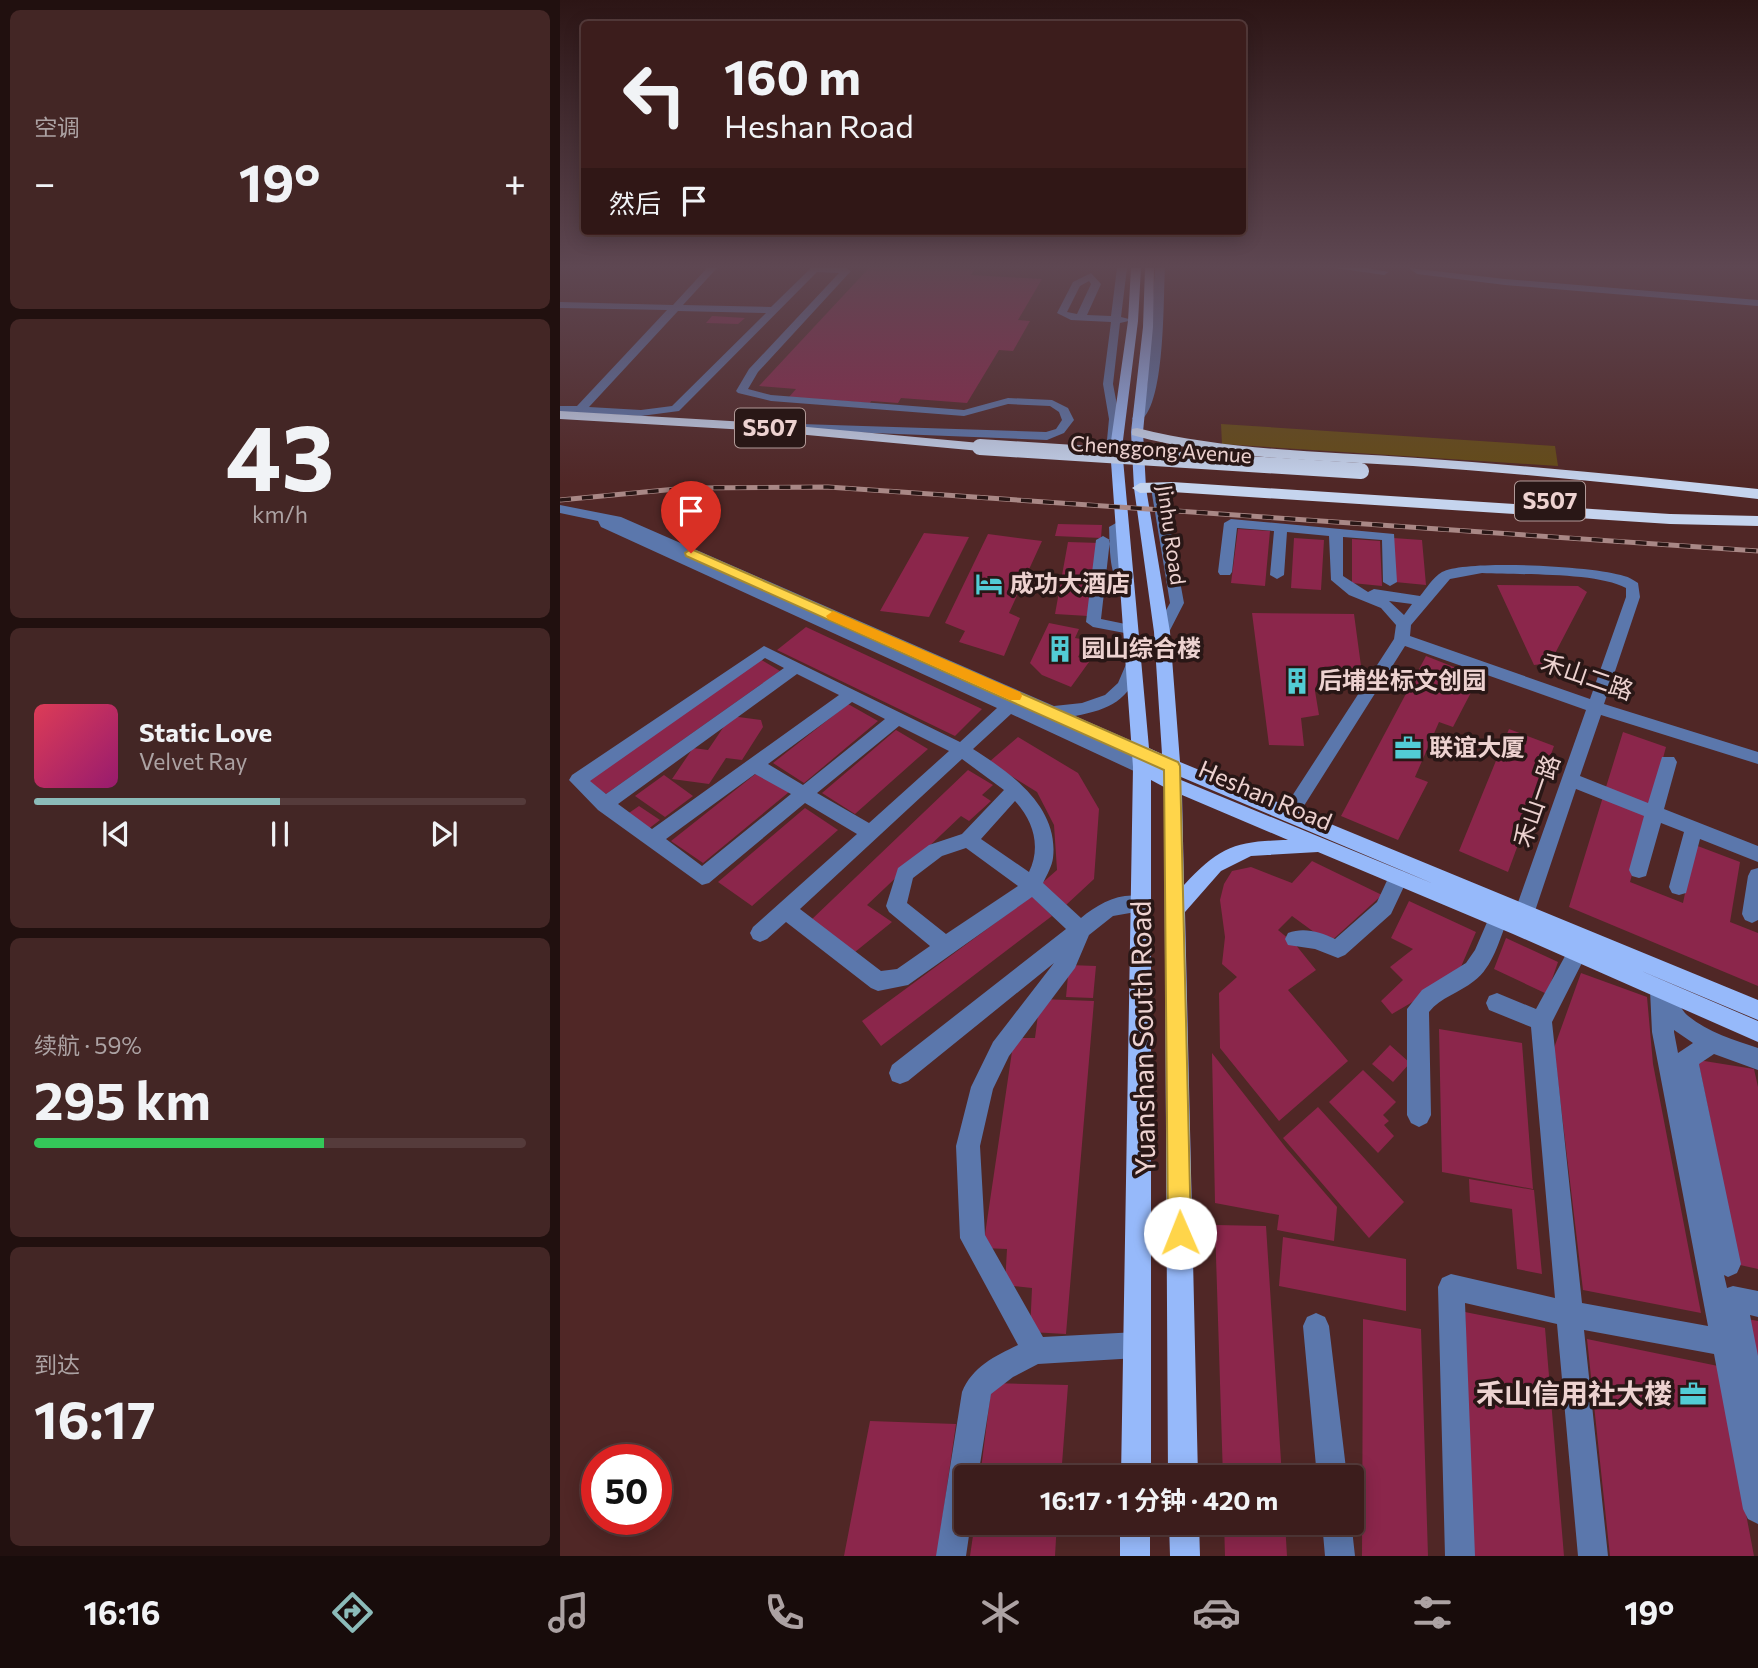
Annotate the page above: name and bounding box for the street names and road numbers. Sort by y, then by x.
road number: S507 [735,408,805,448]
street label: Chenggong Avenue [1069,430,1253,467]
road number: S507 [1515,481,1585,520]
street label: Jinhu Road [1153,483,1192,586]
street label: 禾山二路 [1537,646,1638,705]
street label: 禾山一路 [1506,750,1565,851]
street label: Heshan Road [1194,753,1337,836]
street label: Yuanshan South Road [1123,900,1161,1176]

